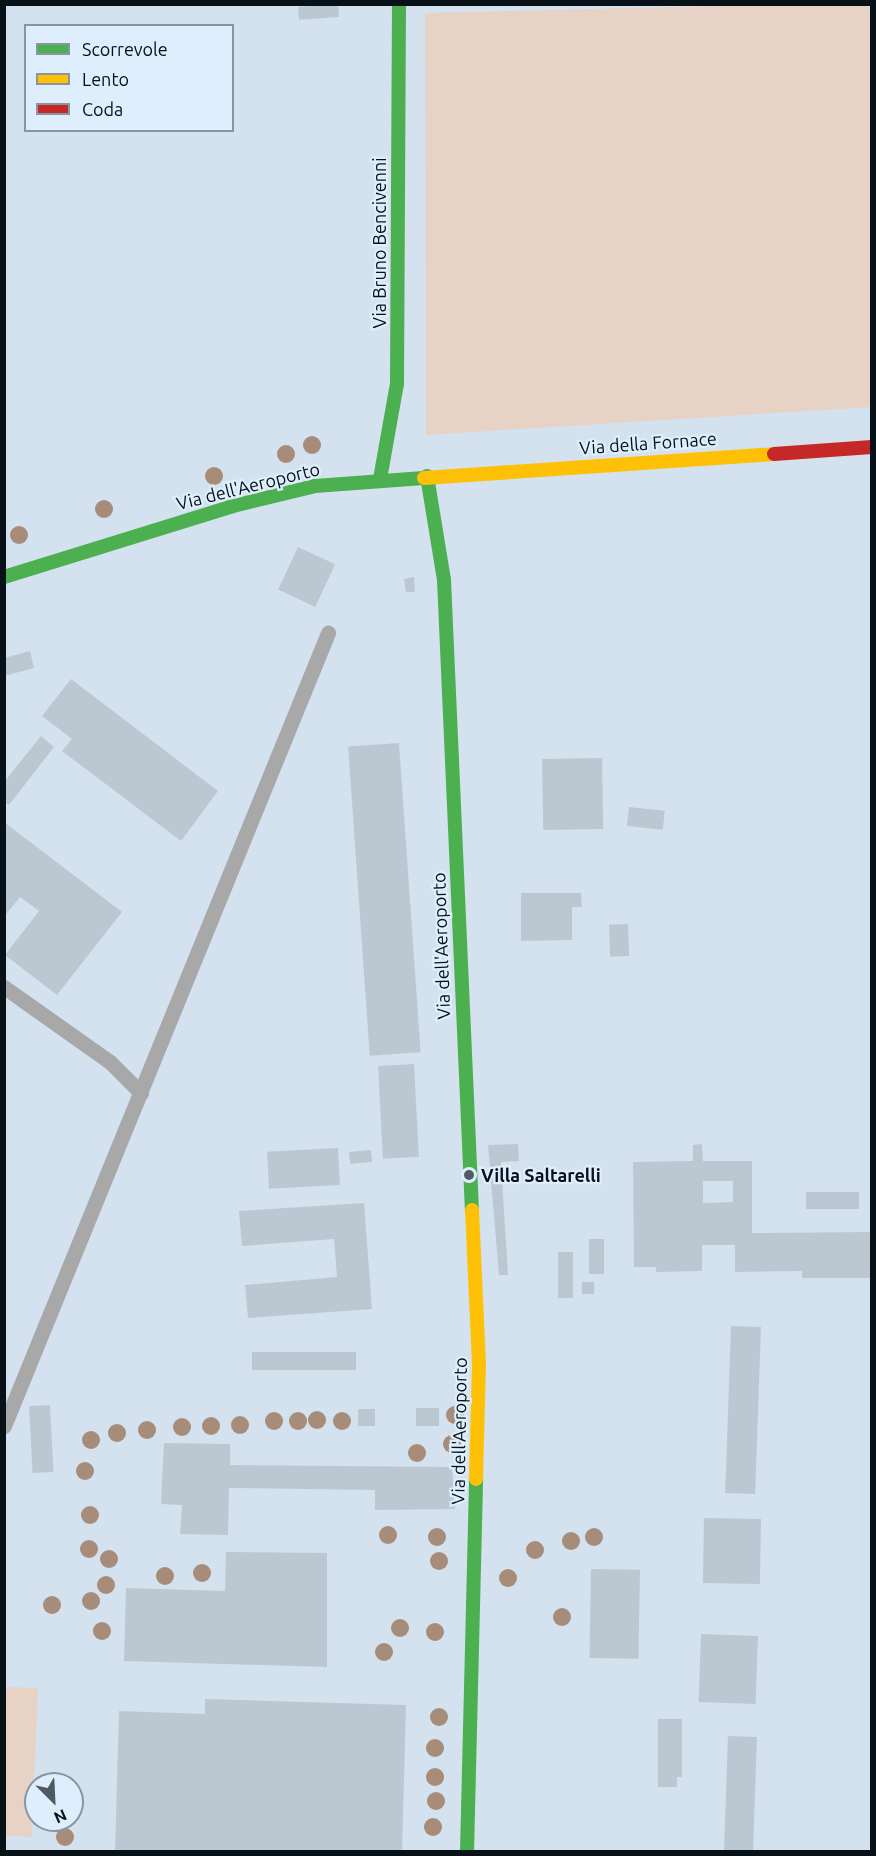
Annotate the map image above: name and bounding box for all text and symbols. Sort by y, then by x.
legend [24,24,234,132]
text: Scorrevole [82,39,168,59]
text: Lento [82,69,129,89]
text: Coda [82,99,123,119]
street label: Via Bruno Bencivenni [368,157,390,329]
street label: Via della Fornace [579,427,717,459]
street label: Via dell'Aeroporto [174,458,322,514]
street label: Via dell'Aeroporto [428,872,454,1020]
place label: Villa Saltarelli [481,1164,601,1186]
marker: Villa Saltarelli [462,1168,476,1182]
street label: Via dell'Aeroporto [447,1357,471,1505]
north arrow [24,1772,84,1832]
text: N [51,1806,70,1827]

